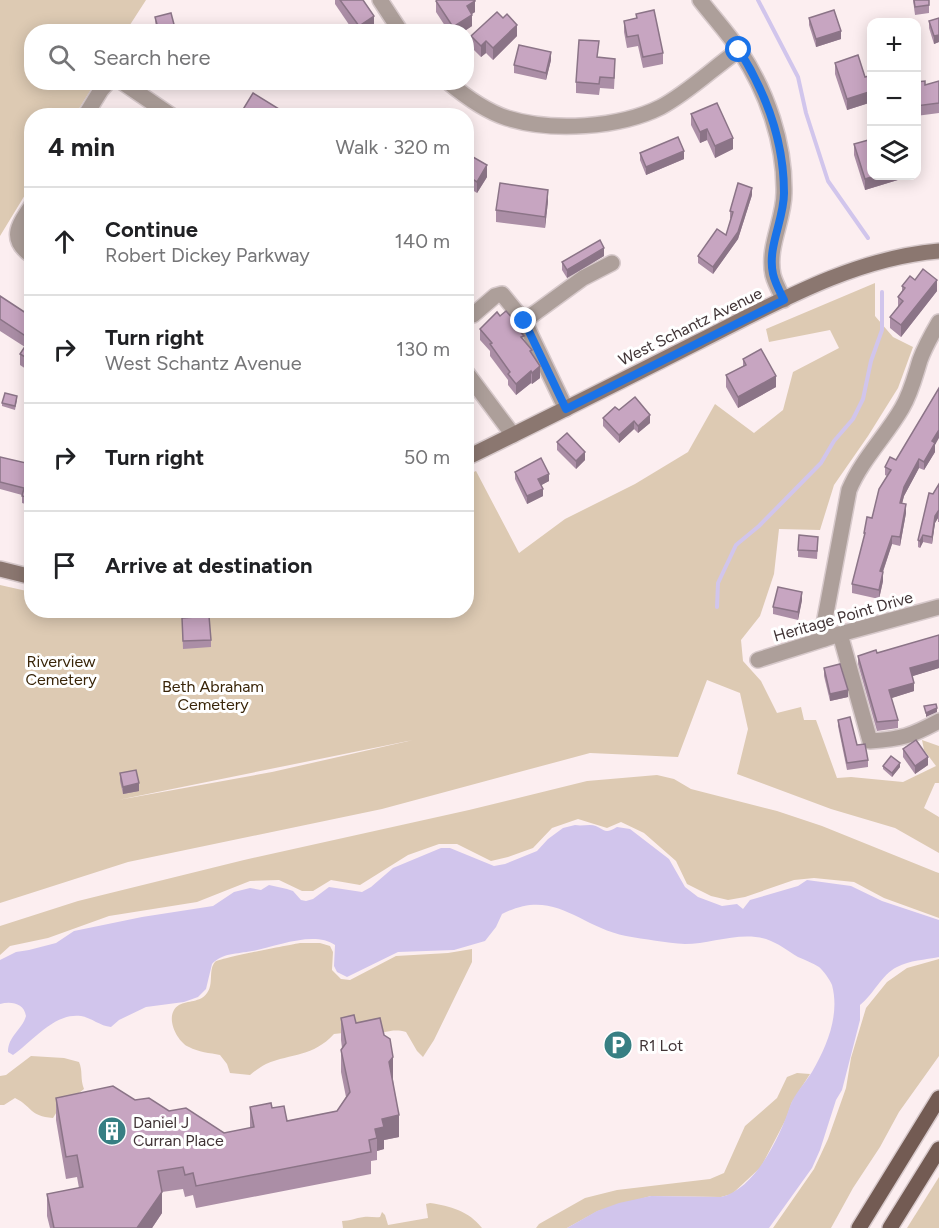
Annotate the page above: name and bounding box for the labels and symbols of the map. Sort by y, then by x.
route start [725,36,751,62]
street label: West Schantz Avenue [615,283,765,369]
route end [510,307,536,333]
street label: Heritage Point Drive [771,587,915,645]
park label: Riverview Cemetery [25,652,97,689]
park label: Beth Abraham Cemetery [162,677,264,714]
parking icon: R1 Lot [602,1029,634,1061]
place label: R1 Lot [639,1036,683,1055]
place label: Daniel J Curran Place [133,1113,224,1150]
building icon: Daniel J Curran Place [96,1115,128,1147]

